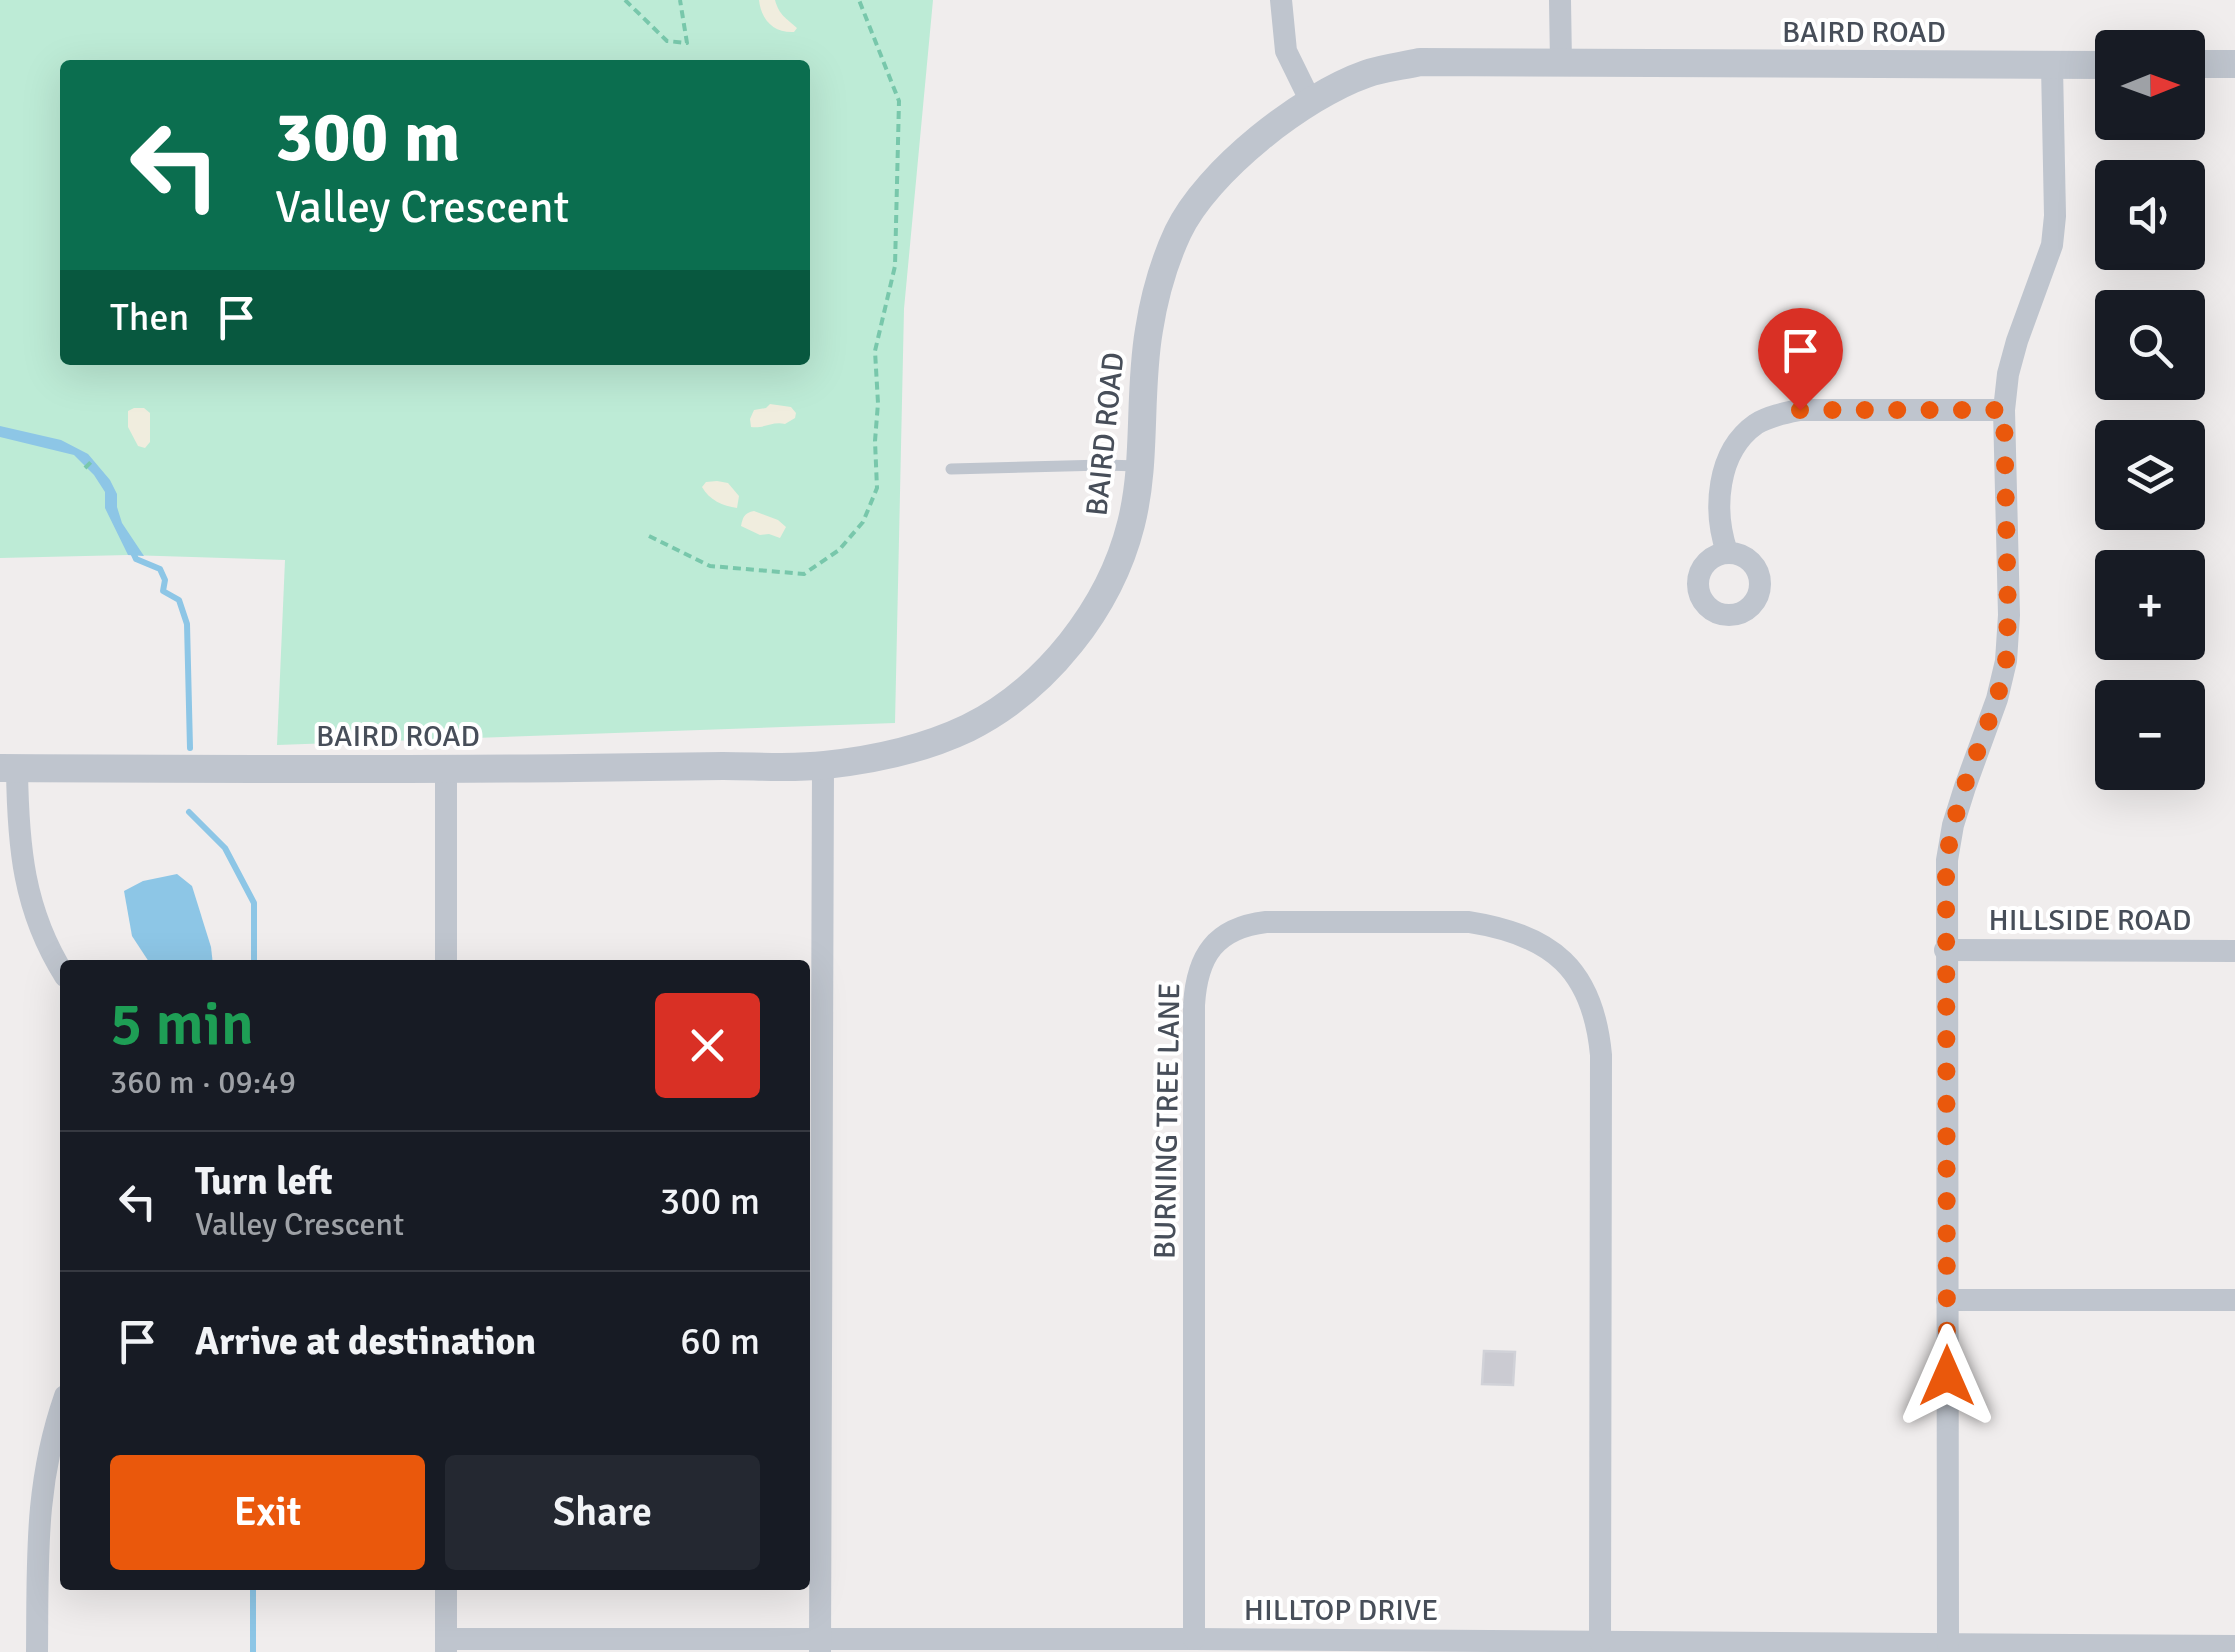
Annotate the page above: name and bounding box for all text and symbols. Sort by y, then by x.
street label: BAIRD ROAD [1782,14,1946,51]
north arrow [2095,30,2205,140]
map controls [2095,30,2205,790]
text: 300 m [275,94,460,180]
icon: left [110,100,240,230]
button: sound [2095,160,2205,270]
text: Valley Crescent [275,180,569,235]
icon: arrive [209,290,264,345]
button: search [2095,290,2205,400]
text: Then [110,294,189,341]
pin [1758,308,1843,411]
icon: arrive [1773,323,1828,378]
street label: BAIRD ROAD [1079,351,1132,518]
button: layers [2095,420,2205,530]
button: + [2095,550,2205,660]
button: − [2095,680,2205,790]
street label: BAIRD ROAD [316,718,480,755]
street label: HILLSIDE ROAD [1989,902,2191,939]
street label: BURNING TREE LANE [1147,983,1188,1259]
text: 5 min [110,988,254,1062]
button: close [655,993,760,1098]
text: 360 m · 09:49 [110,1063,296,1102]
text: Turn left [195,1158,333,1205]
icon: left [110,1174,165,1229]
text: 300 m [660,1178,760,1225]
text: Valley Crescent [195,1205,404,1244]
icon: arrive [110,1314,165,1369]
text: Arrive at destination [195,1318,536,1365]
text: 60 m [680,1318,760,1365]
position arrow [1895,1324,1999,1428]
button: Exit [110,1455,425,1570]
button: Share [445,1455,760,1570]
street label: HILLTOP DRIVE [1244,1592,1438,1629]

